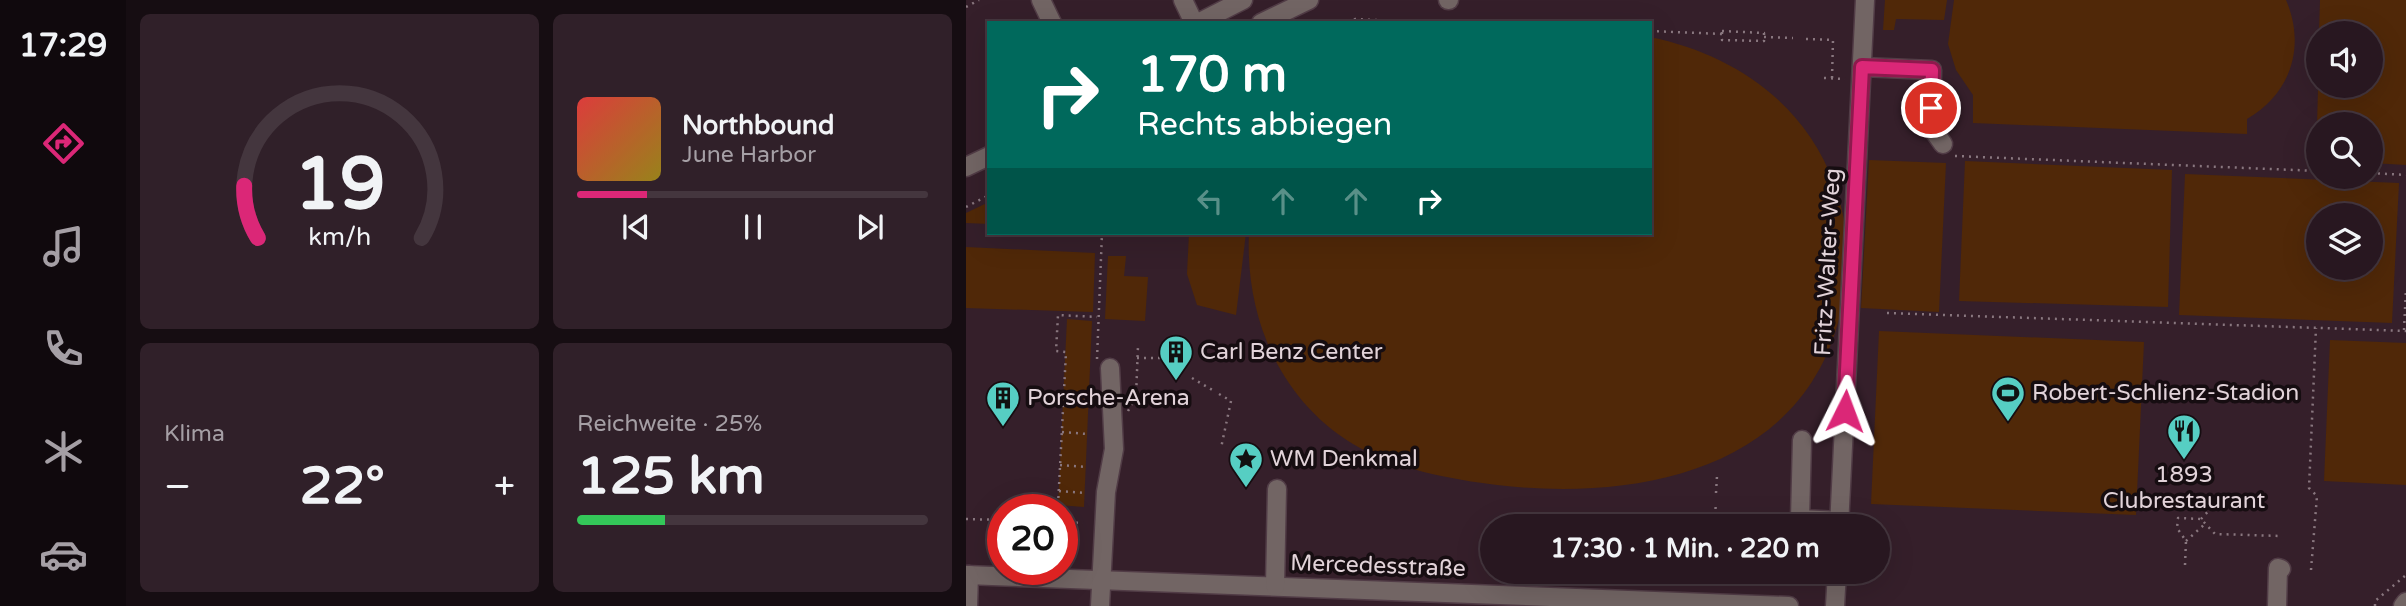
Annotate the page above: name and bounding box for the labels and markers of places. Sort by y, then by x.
pin [1901,78,1961,138]
building icon: Carl Benz Center [1157,333,1195,382]
place label: Carl Benz Center [1200,338,1383,366]
sports icon: Robert-Schlienz-Stadion [1989,374,2027,423]
building icon: Porsche-Arena [984,379,1022,428]
place label: Robert-Schlienz-Stadion [2032,379,2299,407]
place label: Porsche-Arena [1027,384,1190,412]
restaurant icon: 1893 Clubrestaurant [2165,412,2203,461]
place icon: WM Denkmal [1227,440,1265,489]
place label: WM Denkmal [1270,445,1418,473]
place label: 1893 Clubrestaurant [2103,461,2265,515]

